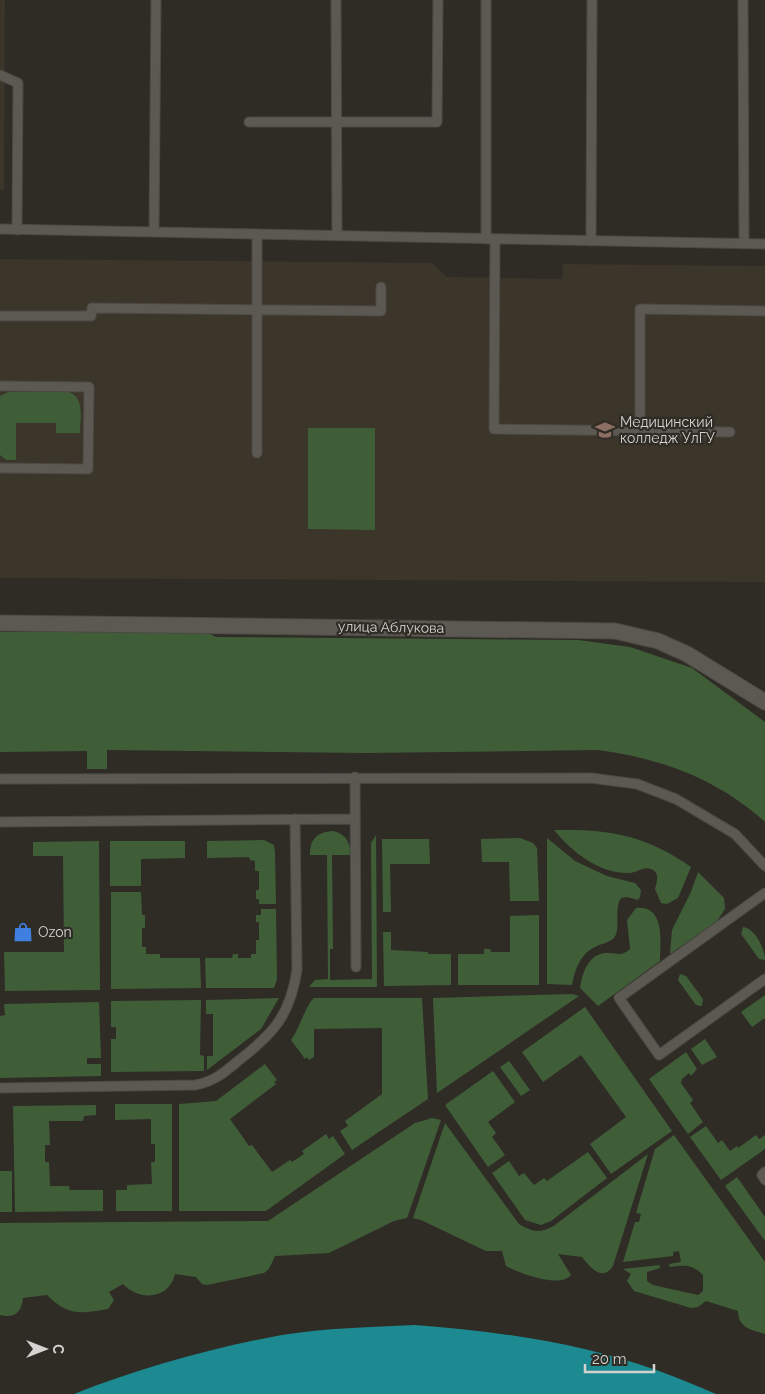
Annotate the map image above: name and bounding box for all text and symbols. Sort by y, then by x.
place label: Медицинский колледж УлГУ [620,414,715,446]
school or university icon: Медицинский колледж УлГУ [594,419,616,441]
street label: улица Аблукова [338,618,444,636]
shop icon: Ozon [12,921,34,943]
place label: Ozon [38,924,72,940]
north arrow [20,1324,70,1374]
scale bar [585,1342,654,1374]
text: С [50,1344,66,1354]
text: 20 m [592,1350,627,1368]

